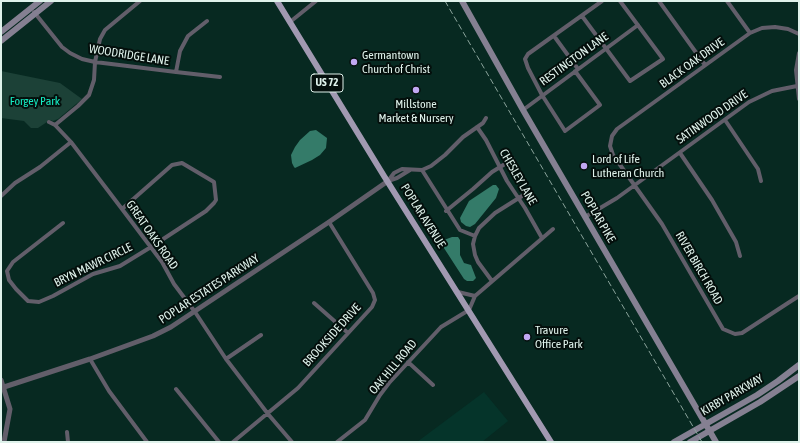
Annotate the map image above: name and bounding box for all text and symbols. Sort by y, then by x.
street label: RESTINGTON LANE [537,29,611,89]
street label: BLACK OAK DRIVE [657,35,727,91]
street label: WOODRIDGE LANE [88,42,170,68]
place label: Germantown Church of Christ [362,48,430,76]
marker: Germantown Church of Christ [349,57,359,67]
road number: US 72 [311,74,343,92]
marker: Millstone Market & Nursery [411,85,421,95]
street label: SATINWOOD DRIVE [674,87,750,147]
park label: Forgey Park [10,94,60,108]
place label: Millstone Market & Nursery [378,97,454,125]
street label: CHESLEY LANE [496,147,540,207]
place label: Lord of Life Lutheran Church [592,152,664,180]
marker: Lord of Life Lutheran Church [579,161,589,171]
street label: POPLAR AVENUE [398,181,448,251]
street label: POPLAR PIKE [578,189,618,245]
street label: GREAT OAKS ROAD [123,198,181,272]
street label: RIVER BIRCH ROAD [672,229,726,307]
street label: BRYN MAWR CIRCLE [52,240,134,290]
street label: POPLAR ESTATES PARKWAY [156,251,262,327]
street label: BROOKSIDE DRIVE [300,301,364,369]
place label: Travure Office Park [535,323,583,351]
marker: Travure Office Park [522,332,532,342]
street label: OAK HILL ROAD [366,337,420,397]
street label: KIRBY PARKWAY [698,371,766,419]

